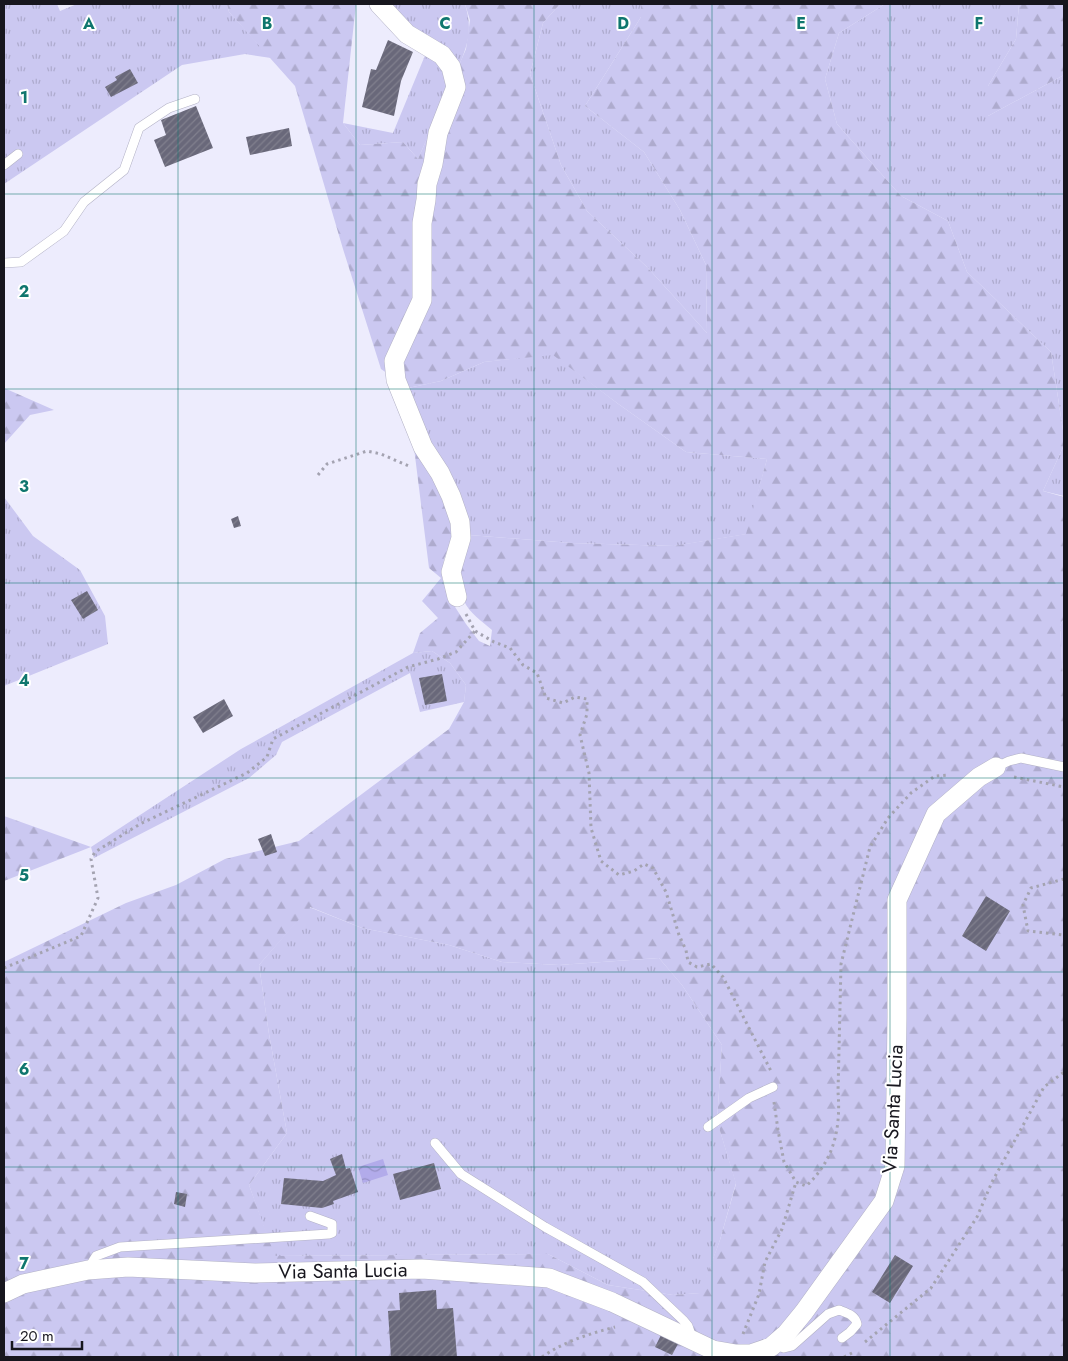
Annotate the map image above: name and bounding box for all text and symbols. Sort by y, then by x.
text: A [82,12,95,35]
text: B [262,12,272,35]
text: C [439,12,451,35]
text: D [617,12,629,35]
text: E [796,12,806,35]
text: F [975,12,983,35]
text: 1 [20,86,28,109]
text: 2 [19,280,29,303]
text: 3 [19,475,29,498]
text: 4 [18,669,30,692]
text: 5 [19,864,29,887]
street label: Via Santa Lucia [875,1044,911,1174]
text: 6 [19,1058,29,1081]
text: 7 [19,1252,29,1275]
street label: Via Santa Lucia [278,1255,408,1287]
scale bar [12,1318,82,1350]
text: 20 m [20,1325,54,1347]

